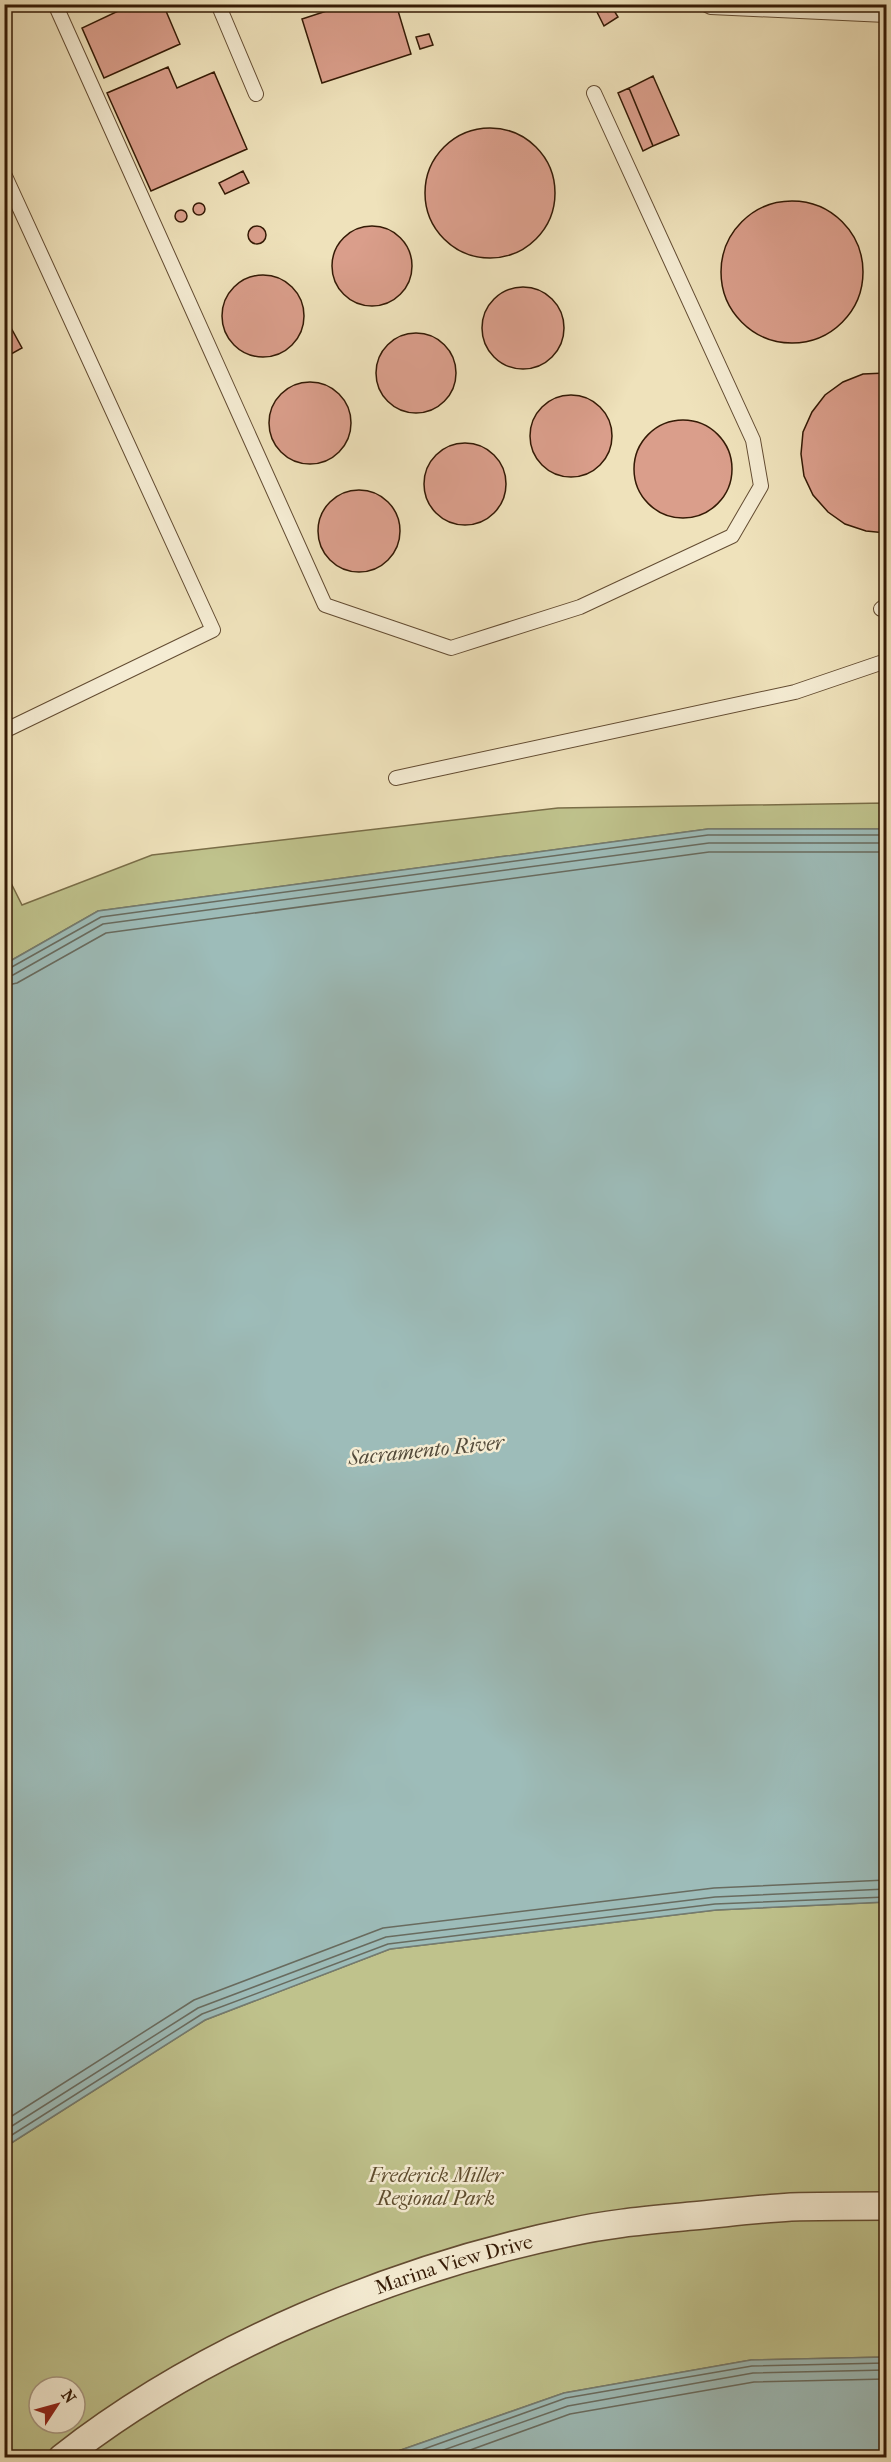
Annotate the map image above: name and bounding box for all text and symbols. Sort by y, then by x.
water label: Sacramento River [346,1430,507,1470]
park label: Frederick Miller Regional Park [368,2164,505,2210]
street label: Marina View Drive [372,2229,535,2299]
north arrow [27,2375,87,2435]
text: N [57,2386,80,2408]

